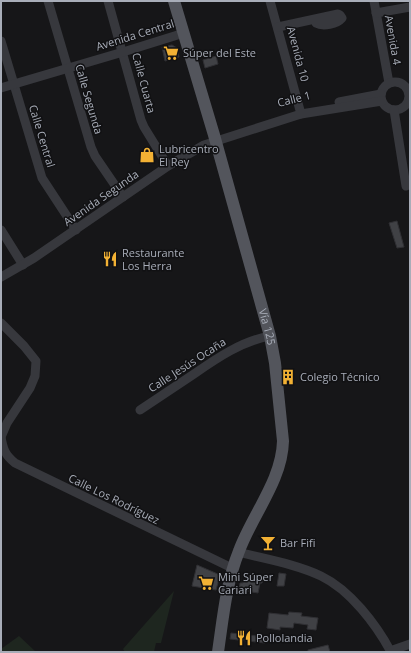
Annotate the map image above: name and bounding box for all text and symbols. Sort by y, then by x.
street label: Avenida 4 [382,14,405,67]
street label: Avenida Central [94,16,176,54]
street label: Avenida 10 [284,25,313,83]
supermarket icon: Súper del Este [162,44,180,62]
place label: Súper del Este [183,45,256,60]
street label: Calle Cuarta [129,51,160,115]
street label: Calle Segunda [72,62,107,136]
street label: Calle 1 [276,87,312,110]
street label: Calle Central [26,103,59,169]
place label: Lubricentro El Rey [159,141,219,169]
shop icon: Lubricentro El Rey [138,146,156,164]
street label: Avenida Segunda [60,166,141,229]
place label: Restaurante Los Herra [122,245,184,273]
restaurant icon: Restaurante Los Herra [101,250,119,268]
street label: Vía 125 [256,307,280,346]
street label: Calle Jesús Ocaña [145,334,228,395]
building icon: Colegio Técnico [279,368,297,386]
place label: Colegio Técnico [300,369,380,384]
street label: Calle Los Rodríguez [66,470,162,527]
bar icon: Bar Fifi [259,534,277,552]
place label: Bar Fifi [280,535,316,550]
place label: Mini Súper Cariari [218,569,274,597]
supermarket icon: Mini Súper Cariari [197,574,215,592]
restaurant icon: Pollolandia [235,629,253,647]
place label: Pollolandia [256,630,313,645]

